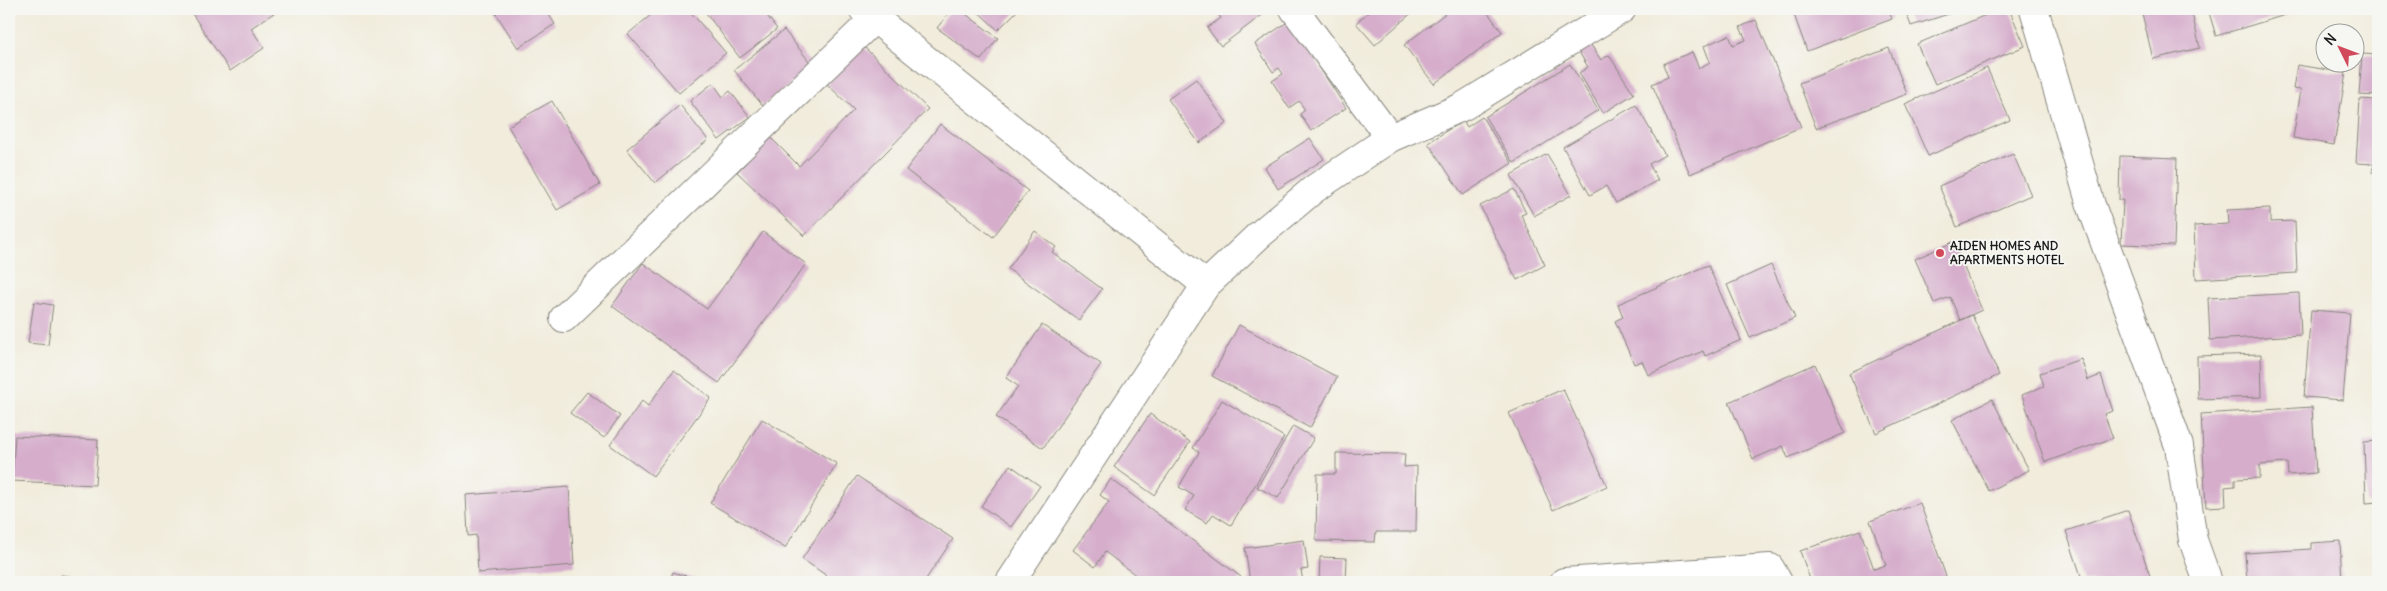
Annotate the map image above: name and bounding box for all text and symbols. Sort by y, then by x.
north arrow [2314,22,2364,72]
text: N [2320,30,2340,49]
place label: AIDEN HOMES AND APARTMENTS HOTEL [1950,238,2065,267]
marker: AIDEN HOMES AND APARTMENTS HOTEL [1934,247,1946,259]

